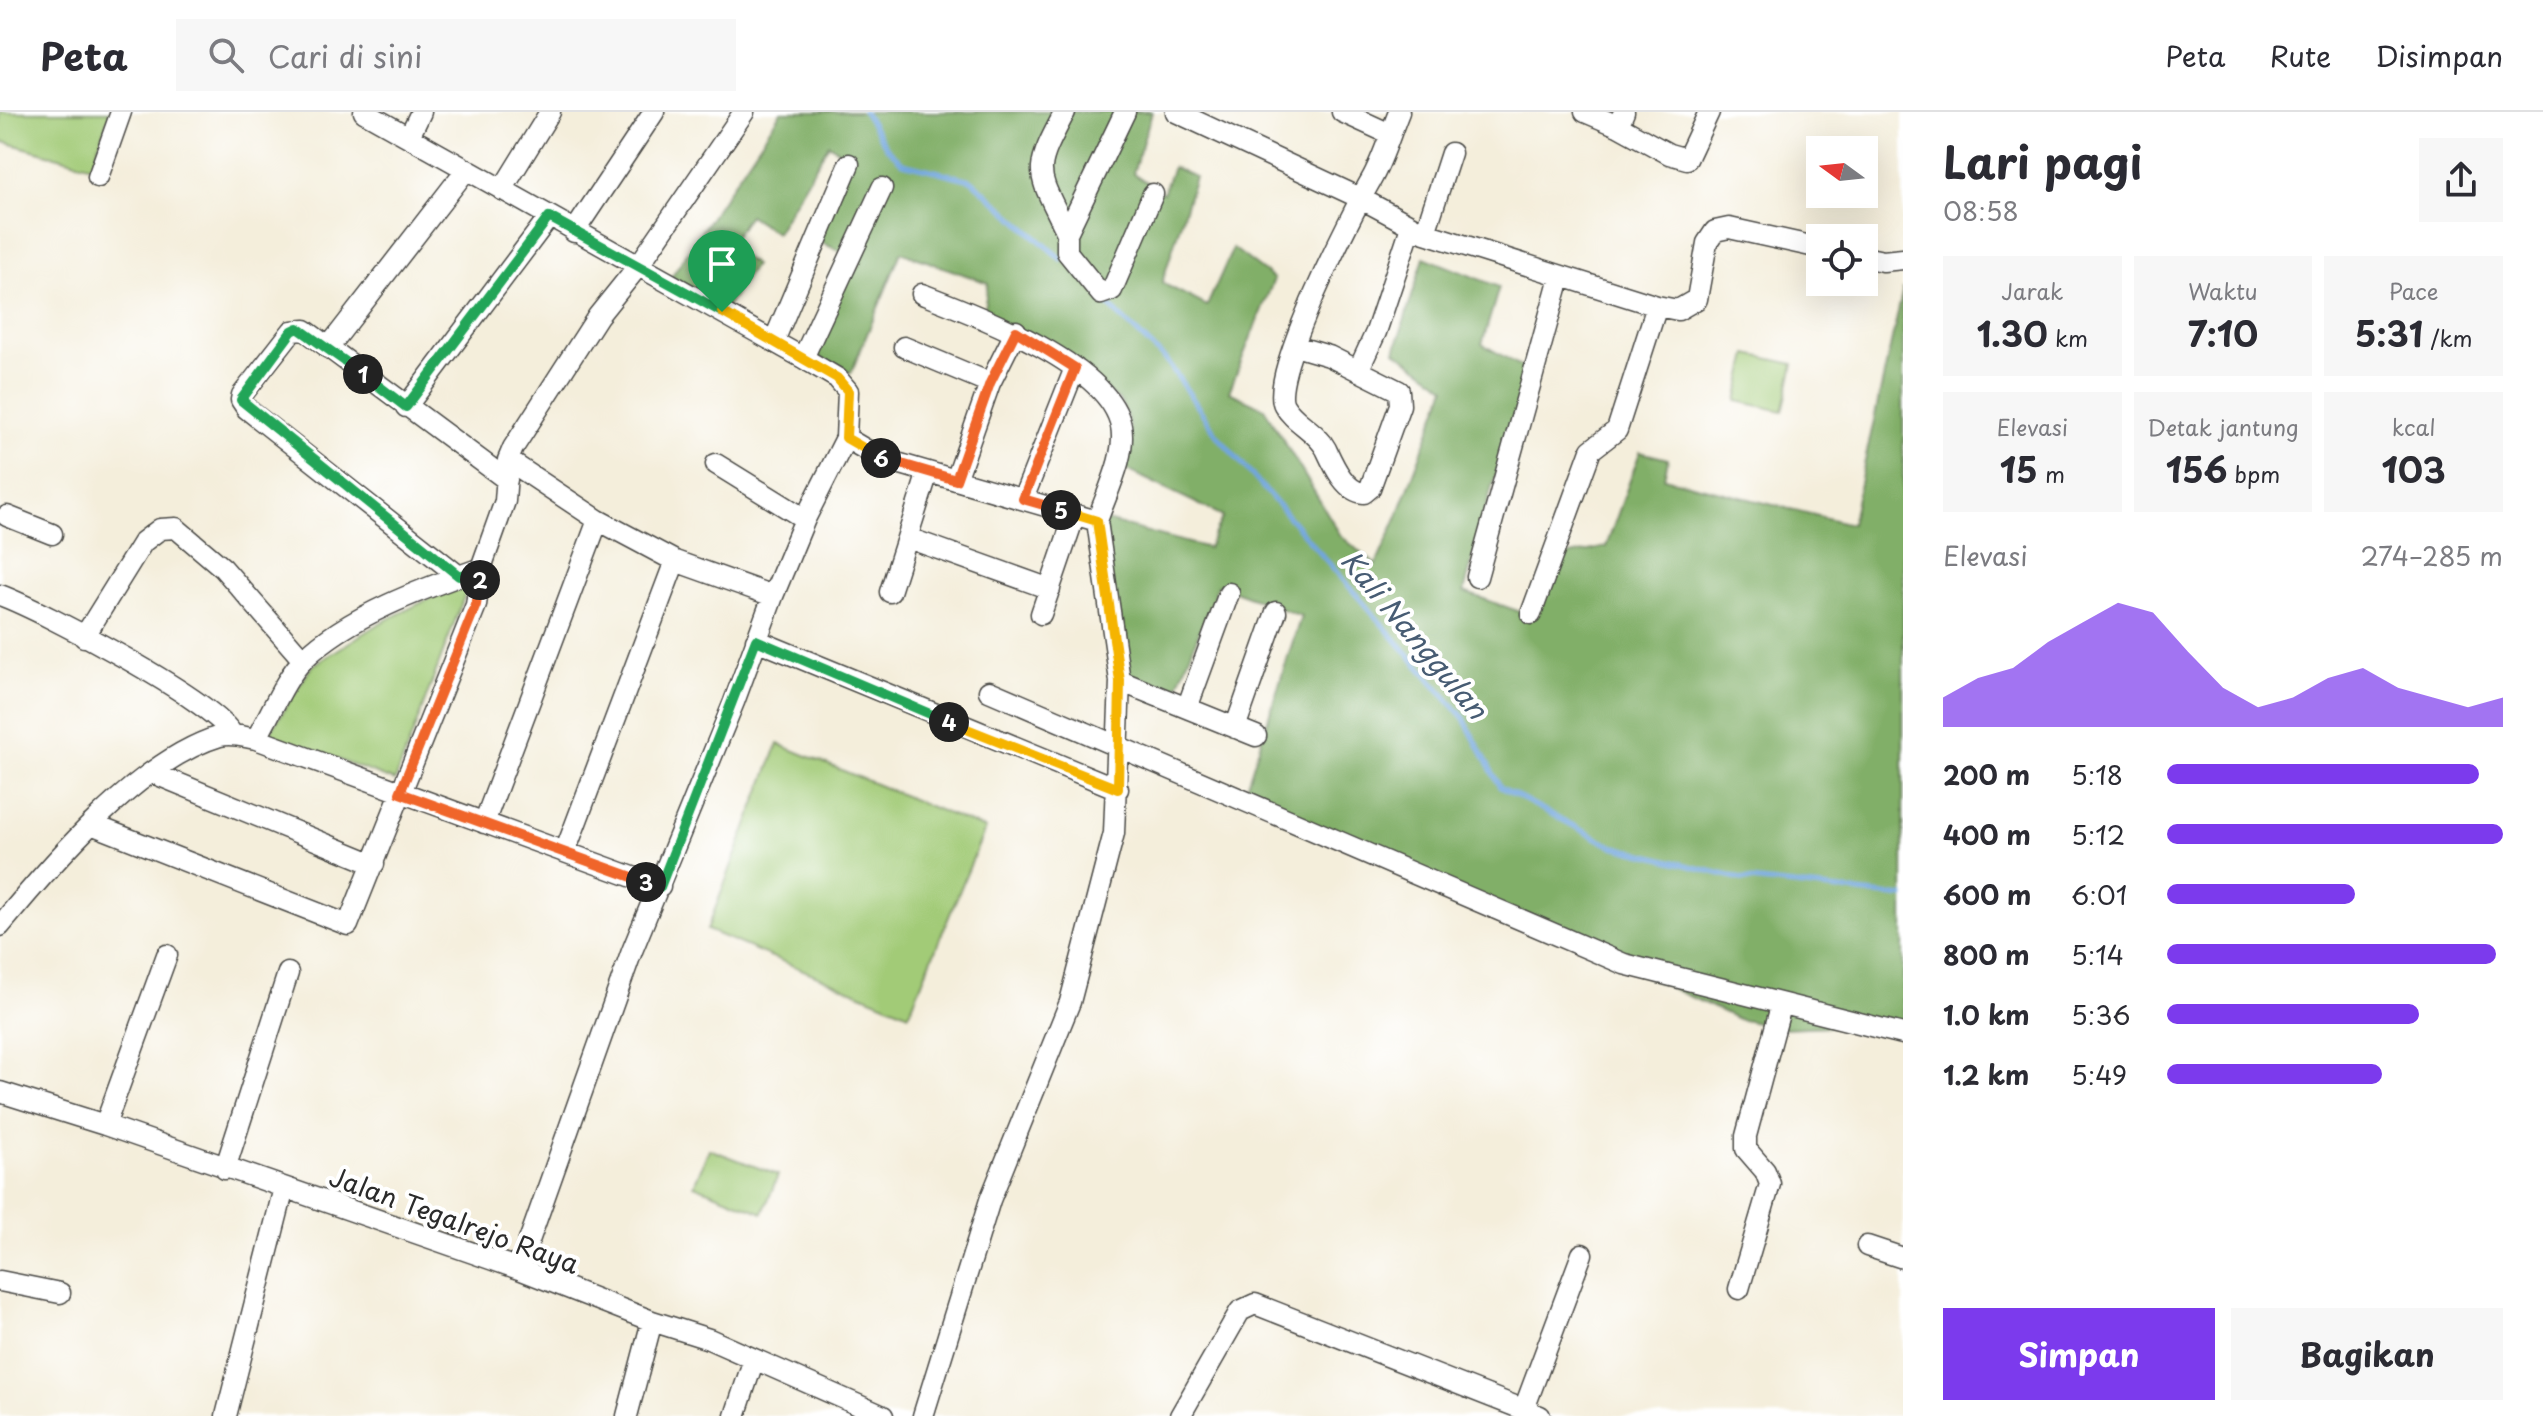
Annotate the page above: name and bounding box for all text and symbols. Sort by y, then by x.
search box [176,19,736,91]
text: Peta [40,27,128,84]
icon: search [204,33,248,77]
text: Cari di sini [268,33,422,78]
text: Peta [2165,34,2225,77]
text: Rute [2269,34,2331,77]
text: Disimpan [2375,34,2503,77]
text: Lari pagi [1943,128,2143,194]
north arrow [1806,136,1878,208]
map controls [1806,136,1878,296]
button: share [2419,138,2503,222]
text: 08:58 [1943,191,2019,230]
button: locate [1806,224,1878,296]
pin [688,230,756,312]
icon: arrive [700,242,744,286]
text: Jarak [2001,274,2064,307]
text: Waktu [2188,274,2258,307]
text: Pace [2389,274,2438,307]
text: 1.30 [1977,307,2048,359]
text: 7:10 [2188,307,2258,359]
text: 5:31 [2355,307,2423,359]
text: km [2048,321,2088,354]
text: /km [2423,321,2473,354]
pin: 1 [343,354,383,394]
text: 1 [358,357,368,390]
text: Elevasi [1997,410,2068,443]
text: Detak jantung [2147,410,2299,443]
text: kcal [2392,410,2436,443]
pin: 6 [861,438,901,478]
text: 6 [873,441,889,474]
text: 15 [2000,443,2038,495]
text: 156 [2166,443,2227,495]
text: 103 [2382,443,2446,495]
text: m [2038,457,2065,490]
text: bpm [2227,457,2280,490]
pin: 5 [1041,490,1081,530]
text: 5 [1054,493,1068,526]
text: Elevasi [1943,536,2028,575]
text: 274–285 m [2360,536,2503,575]
water label: Kali Nanggulan [1331,540,1500,729]
pin: 2 [460,560,500,600]
text: 2 [472,563,488,596]
pin: 4 [929,702,969,742]
text: 4 [942,705,956,738]
text: 200 m [1943,755,2030,794]
text: 5:18 [2071,755,2123,794]
text: 400 m [1943,815,2031,854]
text: 5:12 [2071,815,2125,854]
pin: 3 [626,862,666,902]
text: 3 [639,865,653,898]
text: 600 m [1943,875,2031,914]
text: 6:01 [2071,875,2127,914]
text: 800 m [1943,935,2030,974]
text: 5:14 [2071,935,2124,974]
text: 1.0 km [1943,995,2030,1034]
text: 5:36 [2071,995,2131,1034]
text: 1.2 km [1943,1055,2029,1094]
text: 5:49 [2071,1055,2127,1094]
street label: Jalan Tegalrejo Raya [324,1156,585,1283]
button: Simpan [1943,1308,2215,1400]
button: Bagikan [2231,1308,2503,1400]

